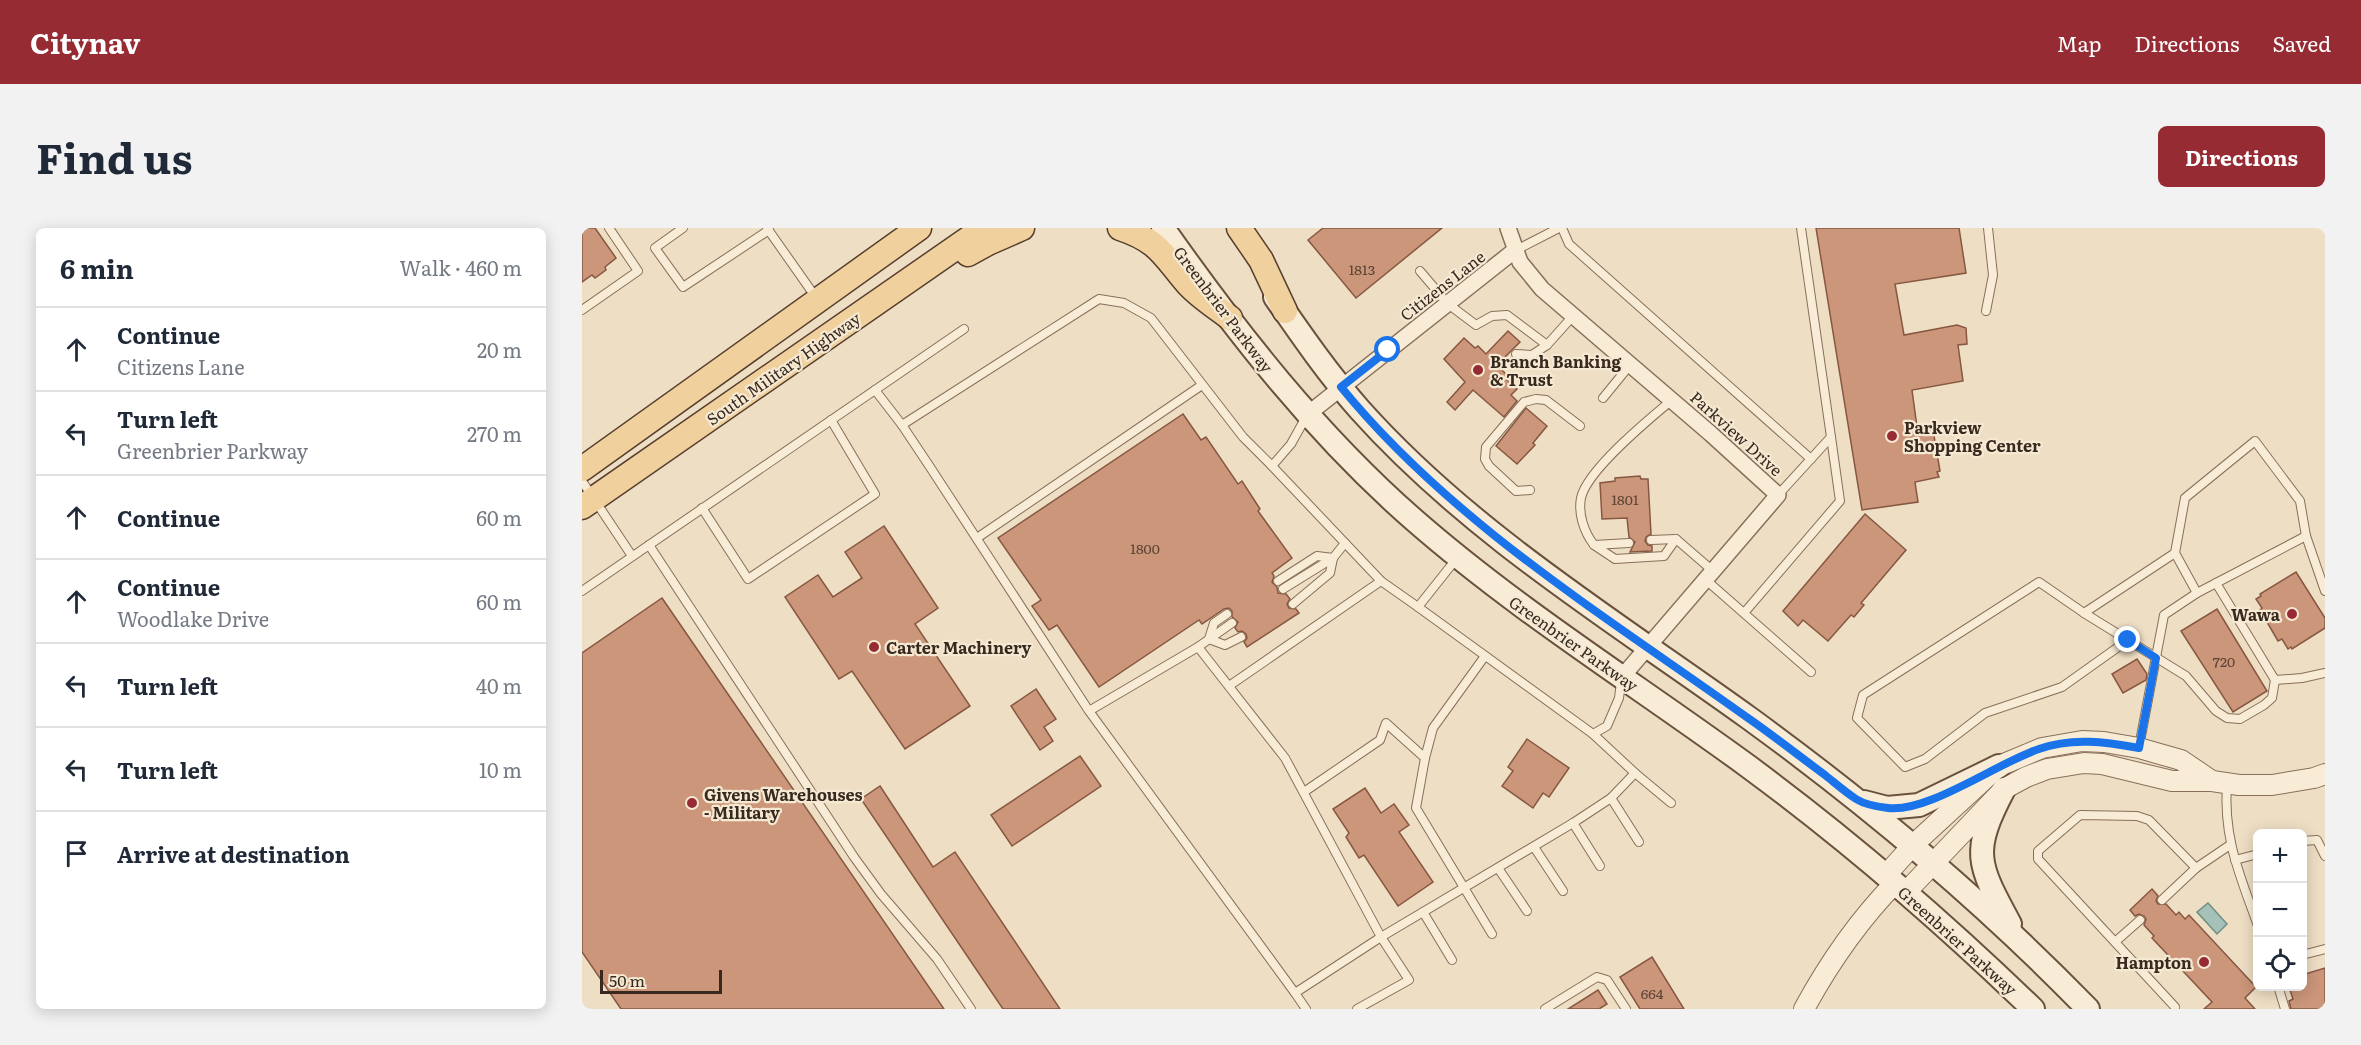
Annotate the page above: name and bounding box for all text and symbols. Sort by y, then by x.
text: Citynav [30,21,140,63]
text: Map [2057,27,2102,58]
text: Directions [2135,27,2240,58]
text: Saved [2273,27,2331,58]
text: Find us [36,125,193,187]
button: Directions [2158,126,2325,187]
street label: Greenbrier Parkway [1168,241,1280,378]
street label: Citizens Lane [1394,244,1490,326]
text: 6 min [60,248,134,287]
text: Walk · 460 m [399,252,522,282]
house number: 1813 [1349,259,1375,279]
street label: South Military Highway [701,305,866,430]
text: Continue [117,318,220,351]
icon: ahead [60,333,93,366]
text: 20 m [477,334,522,364]
route start [1374,336,1400,362]
place label: Branch Banking & Trust [1490,349,1622,391]
text: Citizens Lane [117,351,245,381]
marker: Branch Banking & Trust [1471,363,1485,377]
street label: Parkview Drive [1686,385,1788,481]
text: Turn left [117,402,218,435]
place label: Parkview Shopping Center [1904,415,2041,457]
icon: left [60,417,93,450]
text: 270 m [467,418,522,448]
marker: Parkview Shopping Center [1885,429,1899,443]
text: Greenbrier Parkway [117,435,308,465]
house number: 1801 [1611,489,1639,509]
icon: ahead [60,501,93,534]
text: Continue [117,501,220,534]
text: 60 m [476,502,522,532]
house number: 1800 [1130,538,1160,558]
text: Continue [117,570,220,603]
icon: ahead [60,585,93,618]
text: 60 m [476,586,522,616]
street label: Greenbrier Parkway [1505,589,1644,697]
place label: Wawa [2231,602,2281,626]
text: Woodlake Drive [117,603,269,633]
marker: Wawa [2285,607,2299,621]
route end [2114,626,2140,652]
place label: Carter Machinery [886,635,1032,659]
marker: Carter Machinery [867,640,881,654]
house number: 720 [2213,651,2235,671]
icon: left [60,669,93,702]
text: Turn left [117,669,218,702]
text: 40 m [476,670,522,700]
icon: left [60,753,93,786]
text: Turn left [117,753,218,786]
text: 10 m [479,754,522,784]
place label: Givens Warehouses - Military [704,782,862,824]
marker: Givens Warehouses - Military [685,796,699,810]
map controls [2253,829,2307,991]
button: + [2253,829,2307,883]
icon: arrive [60,837,93,870]
text: Arrive at destination [117,837,350,870]
street label: Greenbrier Parkway [1893,880,2023,1001]
button: − [2253,883,2307,937]
button: locate [2253,937,2307,991]
place label: Hampton [2115,950,2192,974]
marker: Hampton [2197,955,2211,969]
scale bar [600,967,722,994]
text: 50 m [609,968,645,992]
house number: 664 [1641,983,1664,1003]

